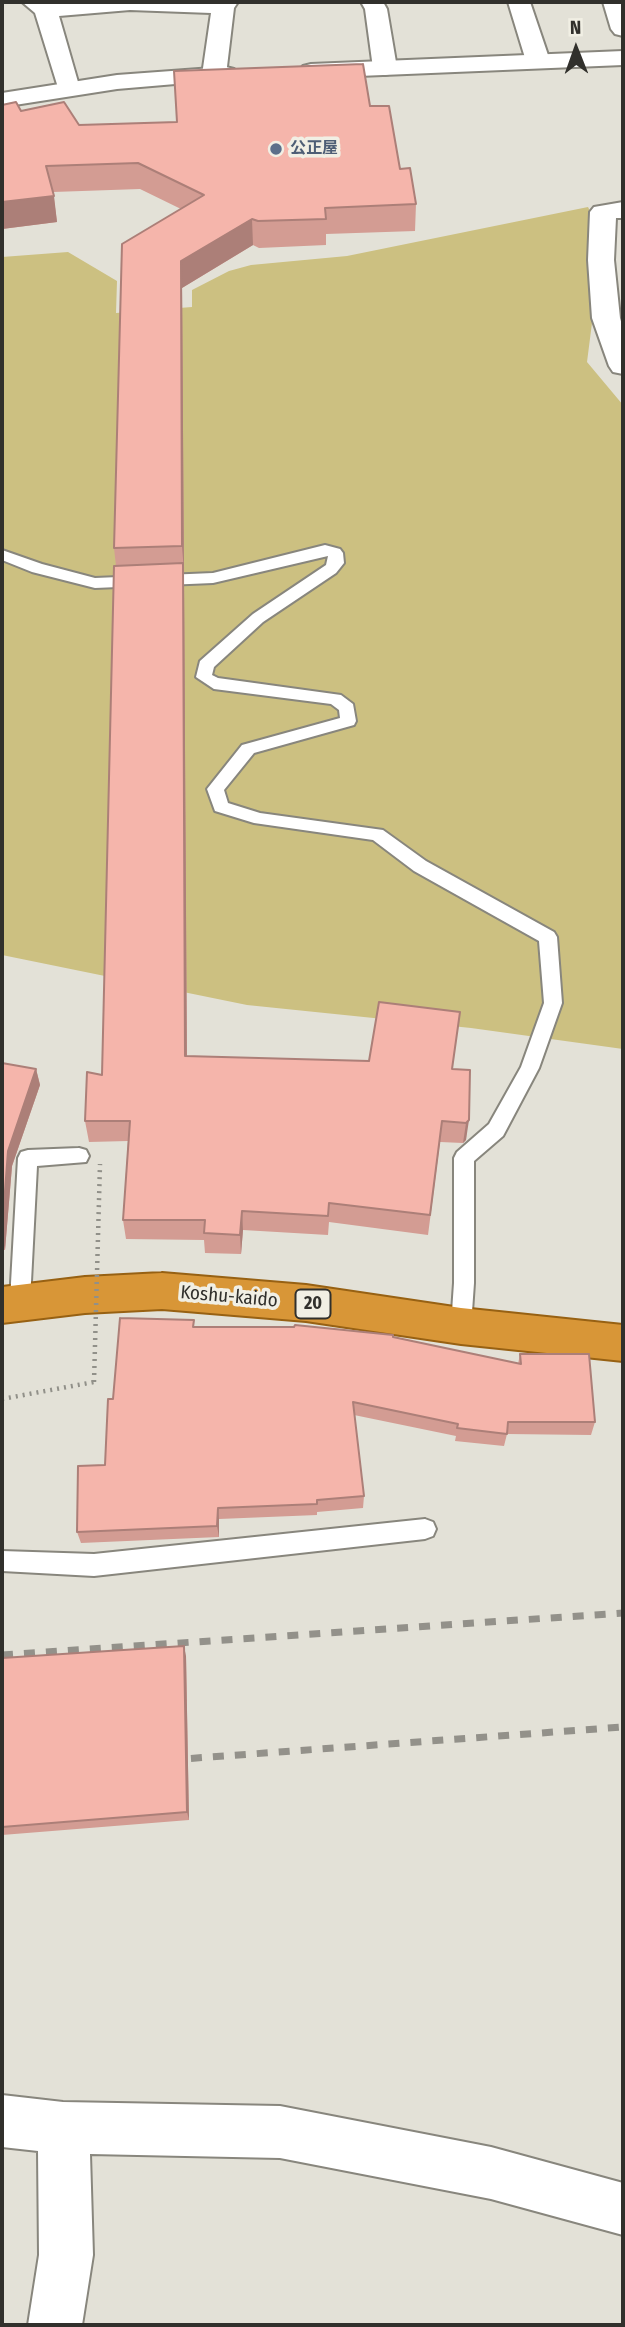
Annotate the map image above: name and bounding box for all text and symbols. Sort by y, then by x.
north arrow [541,14,611,84]
text: N [570,16,582,39]
place label: 公正屋 [290,139,338,159]
marker: 公正屋 [268,141,284,157]
street label: Koshu-kaido [179,1281,279,1313]
road number: 20 [296,1289,330,1318]

